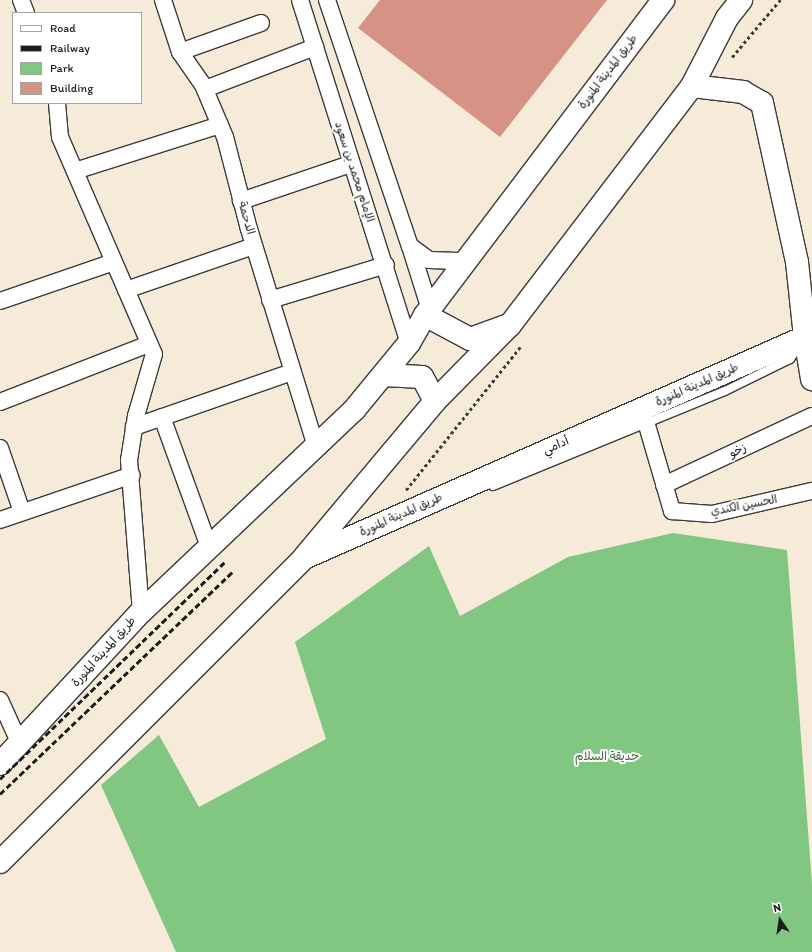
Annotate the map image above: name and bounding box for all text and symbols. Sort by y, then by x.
legend [12,12,142,104]
text: Road [50,21,76,35]
street label: طريق المدينة المنورة [575,32,641,112]
text: Railway [50,41,90,55]
text: Park [50,61,74,75]
text: Building [50,81,93,95]
street label: الإمام محمد بن سعود [331,120,377,224]
street label: الدحمة [234,200,258,236]
street label: طريق المدينة المنورة [653,360,741,410]
street label: أدامي [541,434,571,458]
street label: زخو [727,441,749,461]
street label: طريق المدينة المنورة [357,490,445,540]
street label: الحسين الكندي [709,492,779,520]
street label: طريق المدينة المنورة [69,614,139,690]
park label: حديقة السلام [575,750,639,764]
north arrow [760,900,800,940]
text: N [772,901,782,915]

